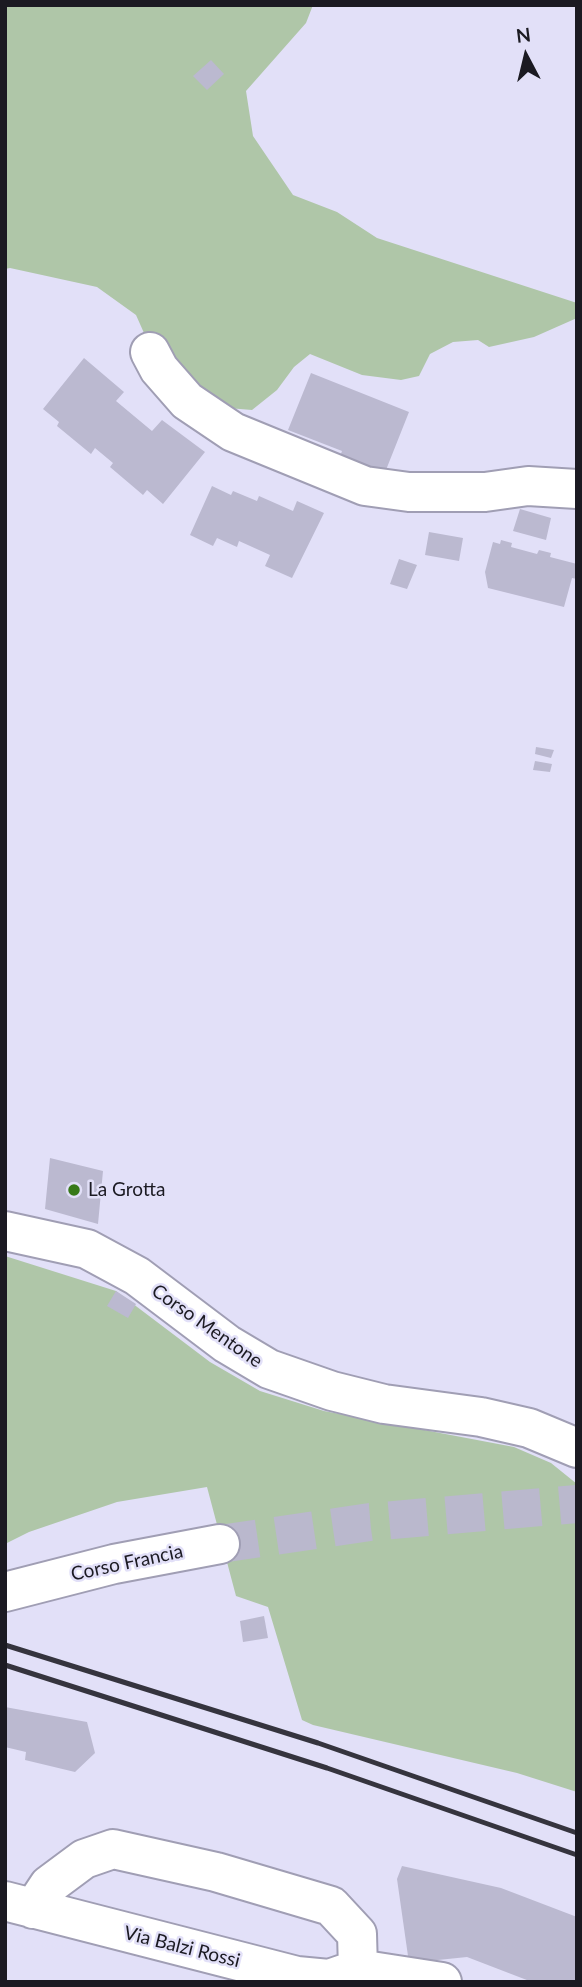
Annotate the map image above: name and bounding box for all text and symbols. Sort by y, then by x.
north arrow [491,21,561,91]
text: N [515,22,532,47]
place label: La Grotta [88,1179,165,1201]
marker: La Grotta [66,1182,82,1198]
street label: Corso Mentone [147,1279,267,1373]
street label: Corso Francia [69,1540,185,1586]
street label: Via Balzi Rossi [122,1922,242,1972]

